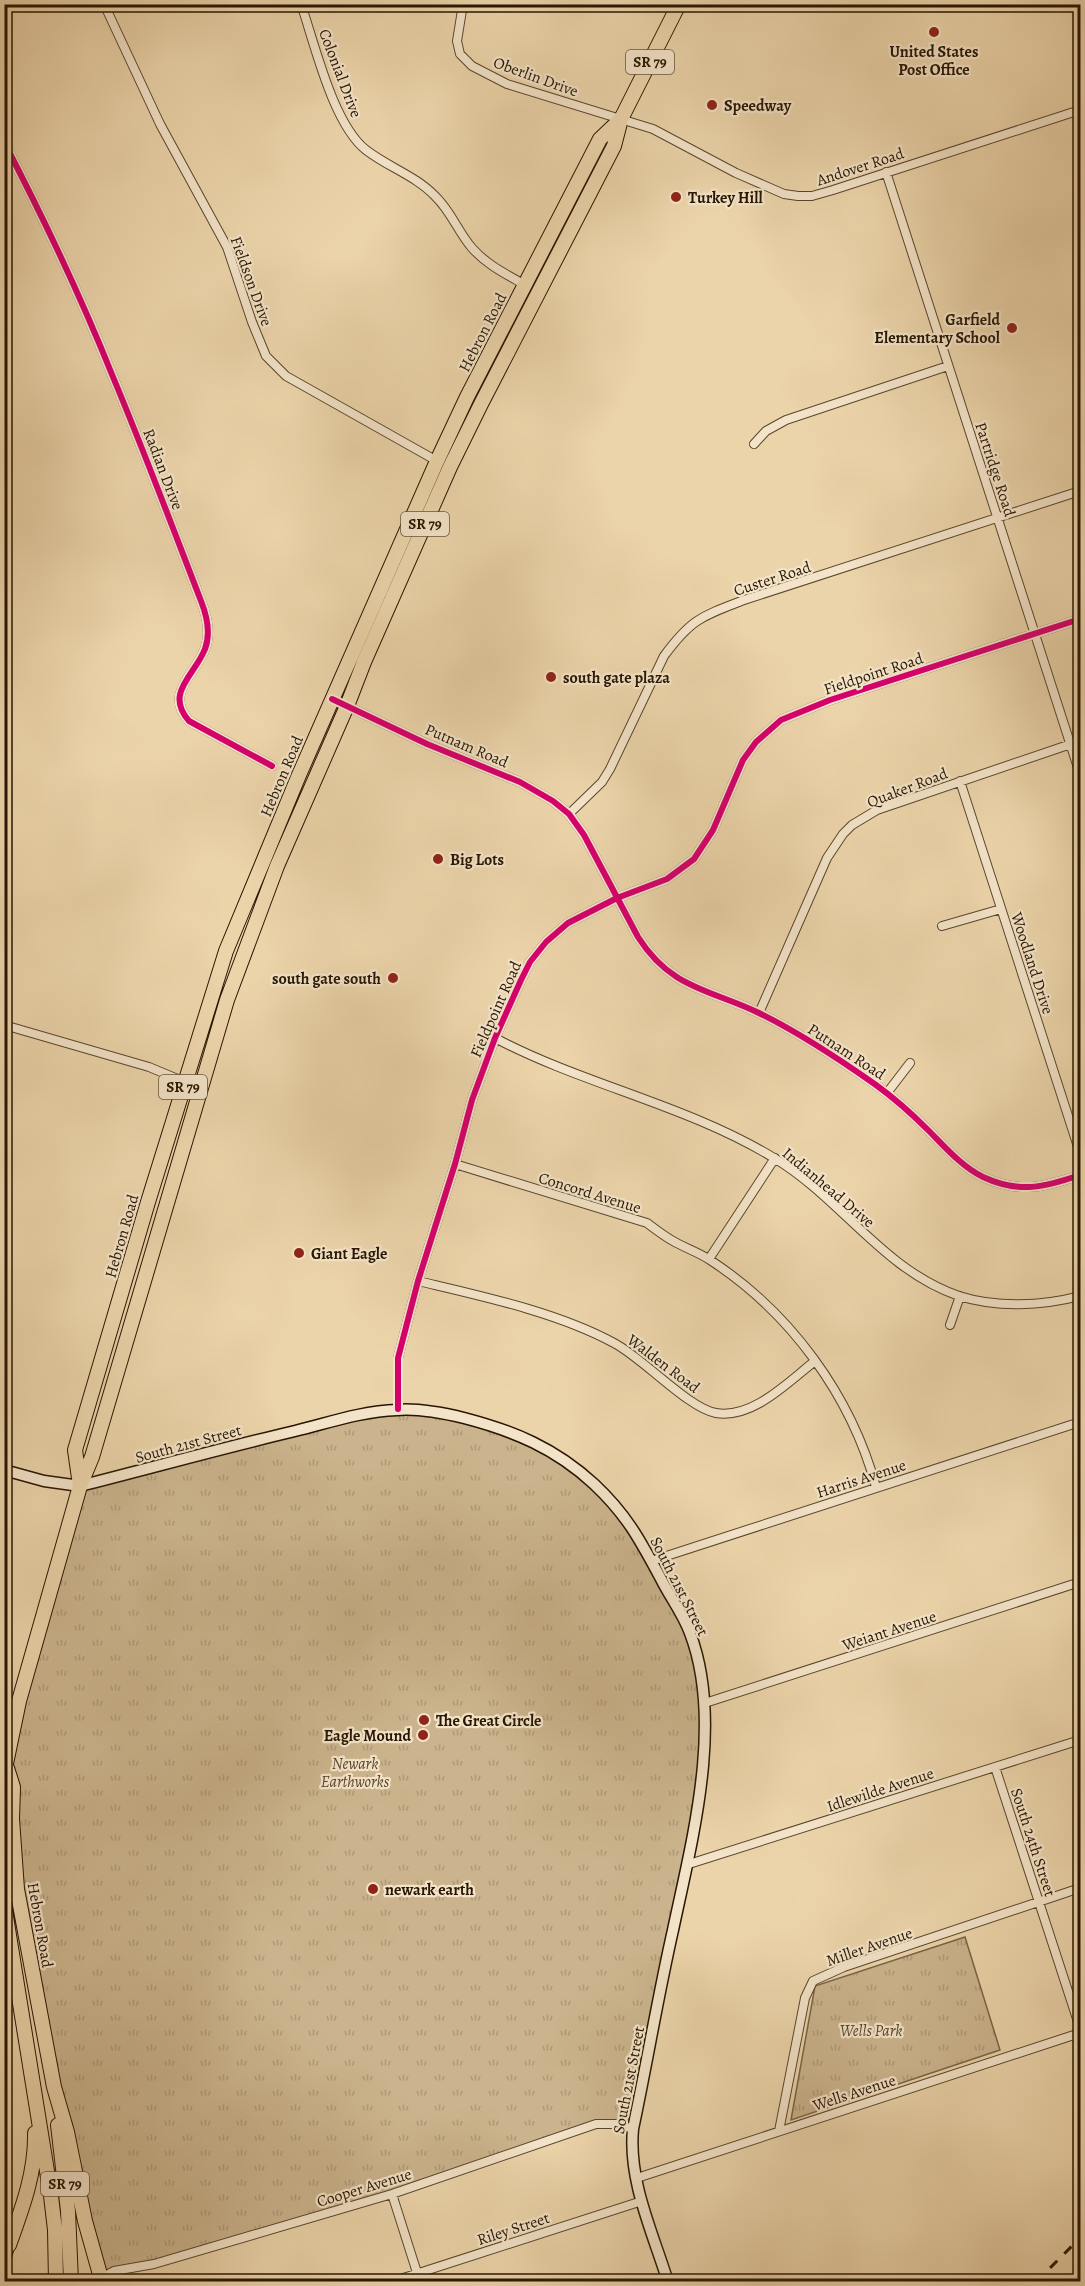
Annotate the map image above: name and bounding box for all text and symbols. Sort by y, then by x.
marker: United States Post Office [927,25,941,39]
street label: Colonial Drive [313,26,367,121]
place label: United States Post Office [890,41,978,81]
road number: SR 79 [626,50,674,74]
street label: Oberlin Drive [490,51,581,102]
place label: Speedway [724,95,792,117]
marker: Speedway [705,98,719,112]
street label: Andover Road [813,142,907,192]
place label: Turkey Hill [688,187,763,209]
marker: Turkey Hill [669,190,683,204]
street label: Fieldson Drive [225,233,278,329]
street label: Hebron Road [454,289,512,376]
place label: Garfield Elementary School [874,309,1001,349]
marker: Garfield Elementary School [1005,321,1019,335]
street label: Partridge Road [969,419,1021,520]
street label: Radian Drive [138,426,189,513]
road number: SR 79 [401,512,449,536]
street label: Custer Road [731,556,814,602]
street label: Fieldpoint Road [821,647,926,700]
place label: south gate plaza [563,667,670,689]
marker: south gate plaza [544,670,558,684]
street label: Putnam Road [421,718,512,774]
street label: Hebron Road [255,732,309,820]
street label: Quaker Road [864,762,951,813]
place label: Big Lots [450,849,504,871]
marker: Big Lots [431,852,445,866]
street label: Woodland Drive [1005,909,1059,1017]
street label: Fieldpoint Road [465,957,527,1061]
place label: south gate south [272,968,381,990]
marker: south gate south [386,971,400,985]
street label: Putnam Road [803,1018,890,1085]
road number: SR 79 [159,1075,207,1099]
street label: Indianhead Drive [777,1143,879,1233]
street label: Concord Avenue [536,1167,644,1219]
street label: Hebron Road [100,1191,145,1281]
place label: Giant Eagle [311,1243,387,1265]
marker: Giant Eagle [292,1246,306,1260]
street label: Walden Road [622,1329,705,1399]
street label: South 21st Street [133,1419,244,1469]
street label: Harris Avenue [814,1454,909,1504]
street label: South 21st Street [645,1533,714,1640]
street label: Weiant Avenue [838,1605,939,1657]
place label: The Great Circle [436,1710,542,1732]
marker: The Great Circle [417,1713,431,1727]
place label: Eagle Mound [324,1725,411,1747]
marker: Eagle Mound [416,1728,430,1742]
park label: Newark Earthworks [321,1753,390,1793]
street label: Idlewilde Avenue [824,1762,937,1818]
street label: South 24th Street [1005,1785,1061,1899]
place label: newark earth [385,1879,474,1901]
street label: Hebron Road [22,1881,58,1970]
marker: newark earth [366,1882,380,1896]
street label: Miller Avenue [823,1922,915,1972]
park label: Wells Park [840,2020,902,2042]
street label: South 21st Street [608,2025,650,2136]
street label: Wells Avenue [809,2069,899,2117]
street label: Cooper Avenue [314,2163,414,2213]
road number: SR 79 [41,2172,89,2196]
street label: Riley Street [474,2207,552,2251]

